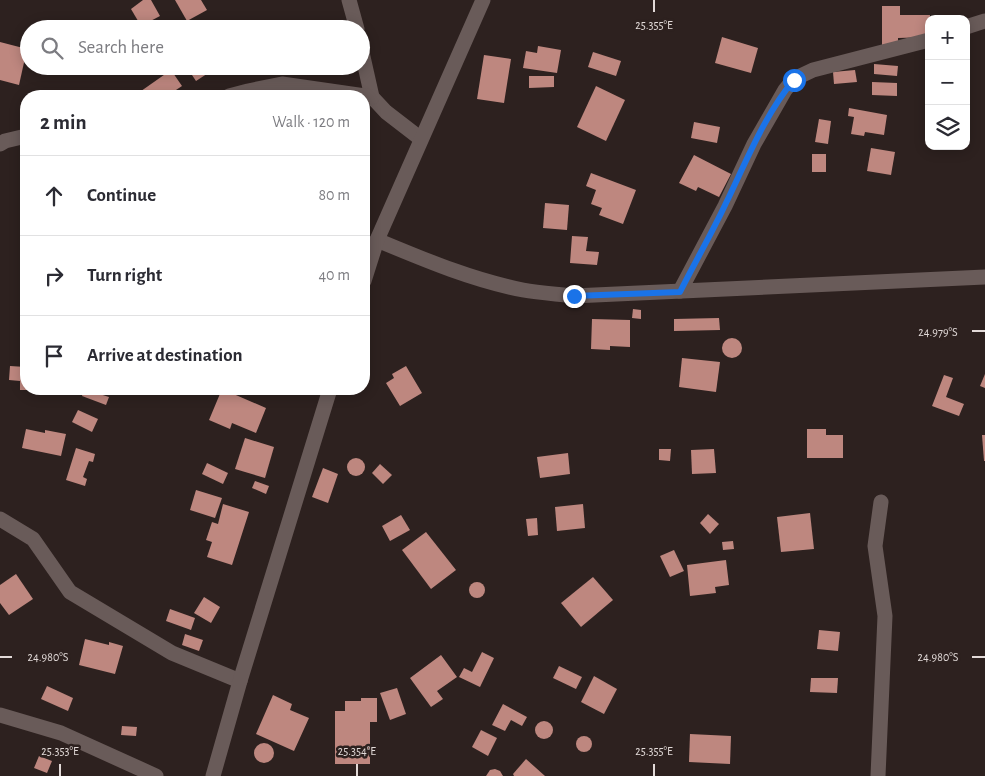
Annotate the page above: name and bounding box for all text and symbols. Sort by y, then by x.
map controls [925,15,970,150]
button: + [925,15,970,60]
text: 25.355°E [635,19,673,31]
search box [20,20,370,75]
icon: search [38,34,66,62]
text: Search here [78,38,164,57]
button: − [925,60,970,105]
route start [783,69,806,92]
button: layers [925,105,970,150]
text: 2 min [40,112,87,133]
text: Walk · 120 m [272,114,350,130]
icon: ahead [40,182,68,210]
text: Continue [87,186,156,205]
text: 80 m [319,187,350,203]
icon: right [40,262,68,290]
text: Turn right [87,266,162,285]
text: 40 m [318,267,350,283]
route end [563,285,586,308]
text: 24.979°S [918,326,958,338]
icon: arrive [40,342,68,370]
text: Arrive at destination [87,346,243,365]
text: 24.980°S [28,651,69,663]
text: 24.980°S [918,651,959,663]
text: 25.353°E [41,745,79,757]
text: 25.354°E [338,745,376,757]
text: 25.355°E [635,745,673,757]

